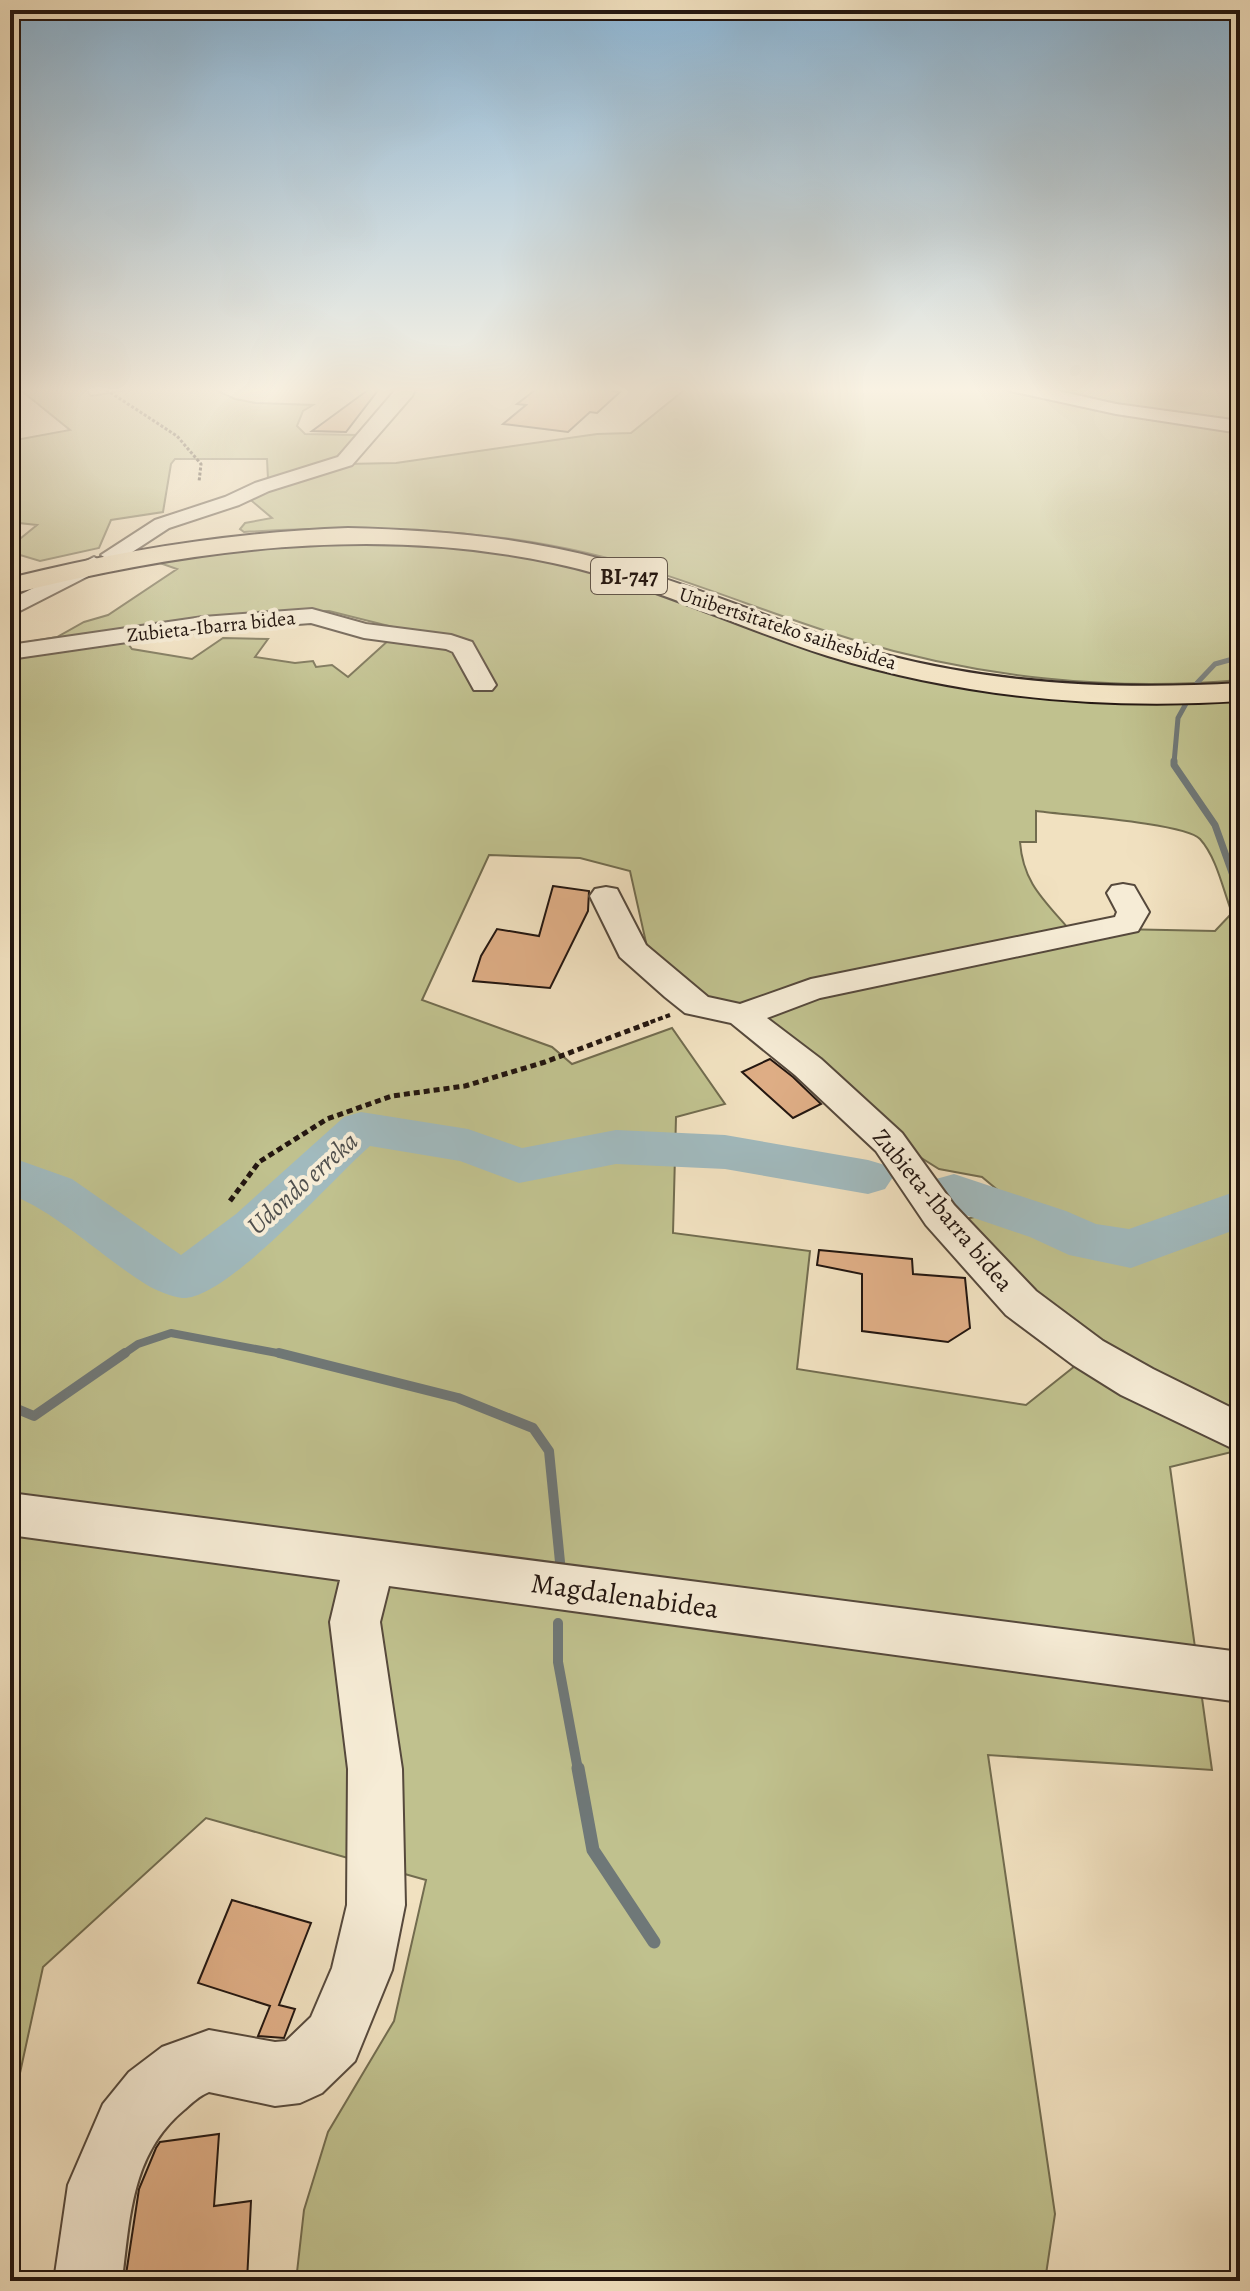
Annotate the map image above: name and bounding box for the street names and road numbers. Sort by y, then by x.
road number: BI-747 [591,558,667,594]
street label: Unibertsitateko saihesbidea [676,581,901,677]
street label: Zubieta-Ibarra bidea [125,604,297,649]
street label: Zubieta-Ibarra bidea [865,1122,1021,1299]
street label: Magdalenabidea [529,1564,721,1628]

